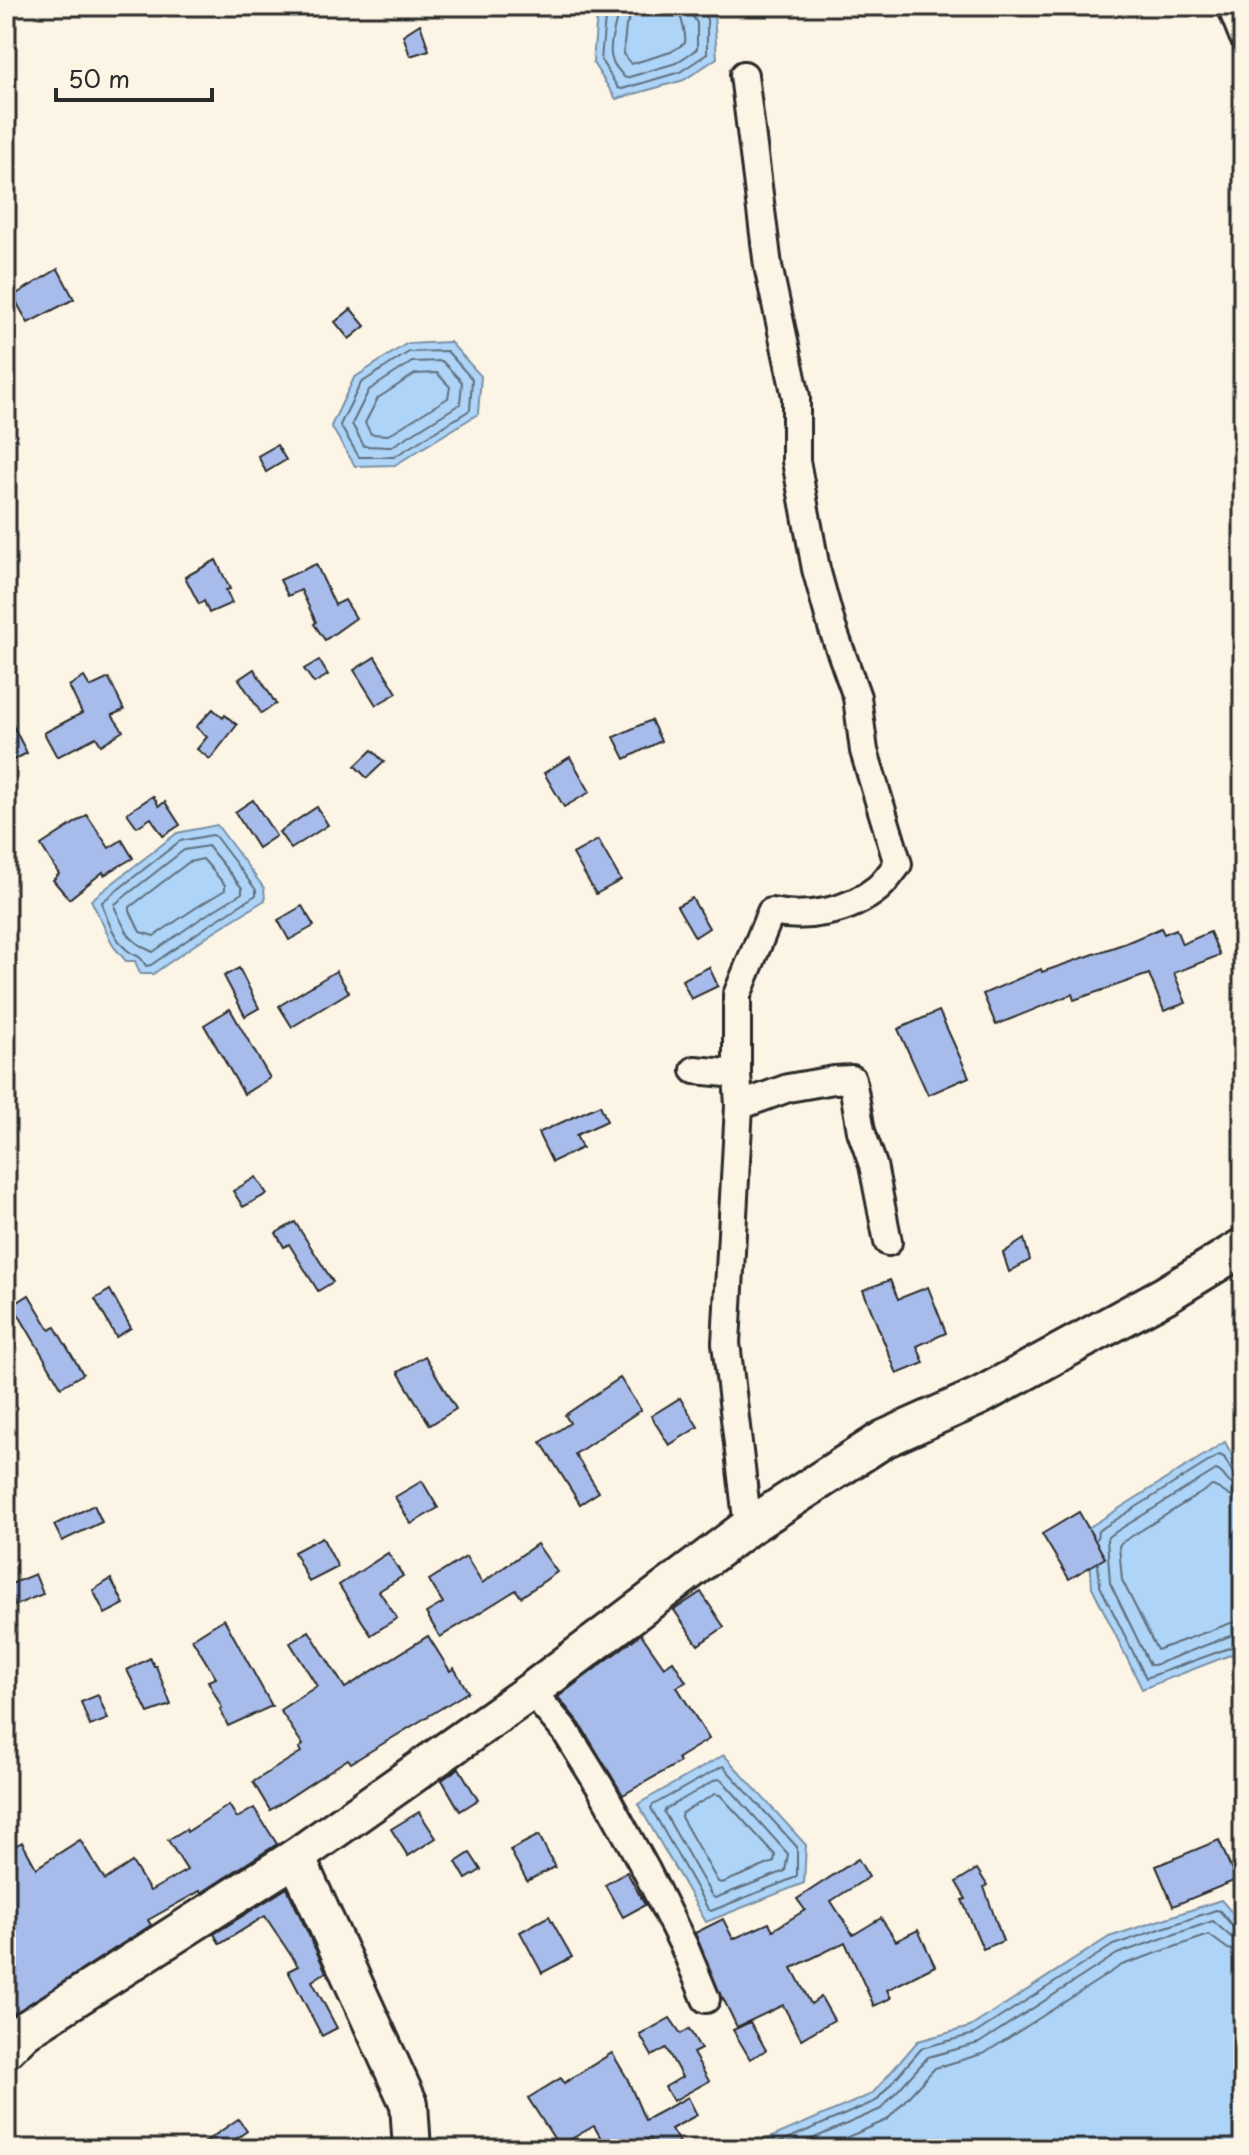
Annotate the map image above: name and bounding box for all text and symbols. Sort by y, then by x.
scale bar [56,52,212,102]
text: 50 m [68,60,130,96]

